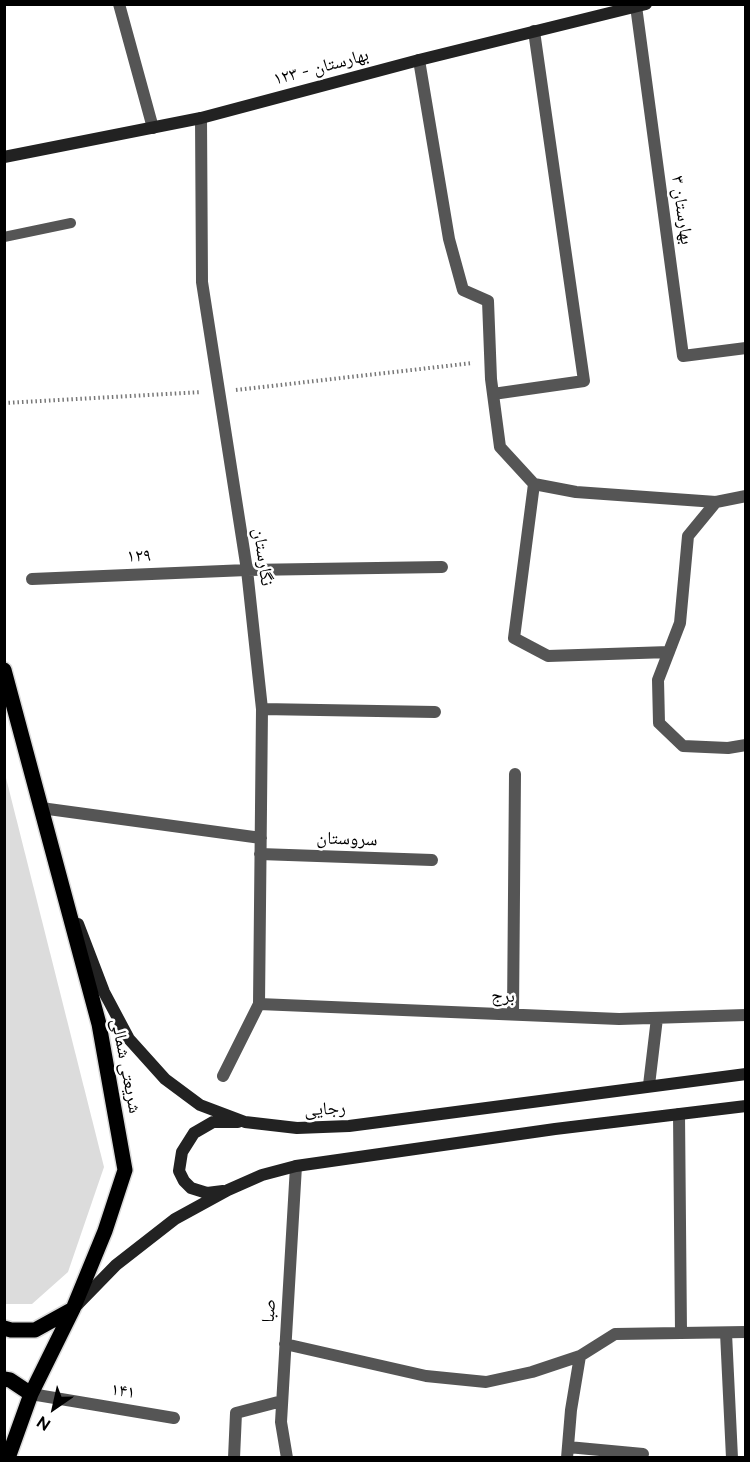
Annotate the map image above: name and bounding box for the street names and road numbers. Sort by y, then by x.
street label: بهارستان - ۱۲۳ [271,44,371,90]
street label: بهارستان ۳ [666,174,698,246]
street label: نگارستان [248,527,278,587]
street label: ۱۲۹ [127,545,151,567]
street label: سروستان [316,827,378,851]
street label: برج [491,985,515,1007]
street label: شریعتی شمالی [106,1017,146,1115]
street label: رجایی [304,1097,346,1121]
street label: صبا [257,1298,281,1324]
street label: ۱۴۱ [109,1378,137,1404]

